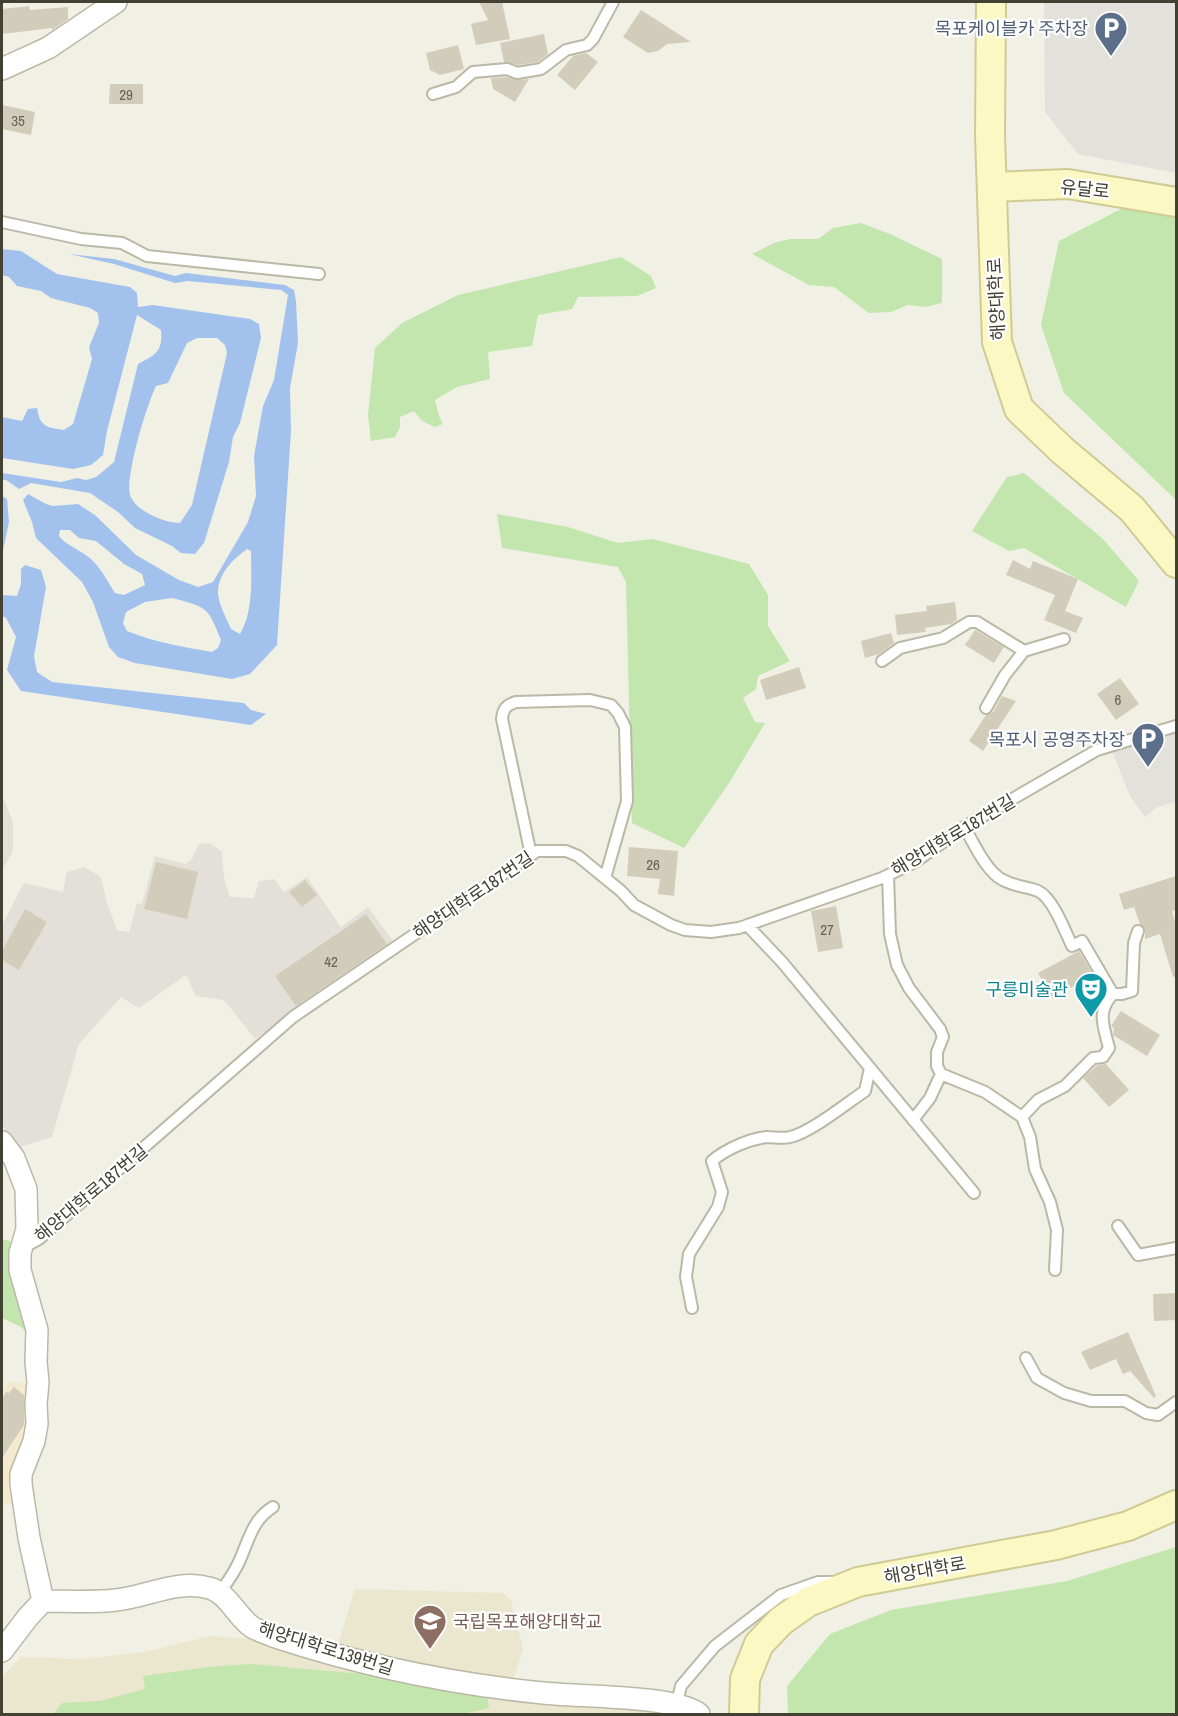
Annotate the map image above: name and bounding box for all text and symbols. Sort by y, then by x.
parking icon: 목포케이블카 주차장 [1093,10,1129,57]
place label: 목포케이블카 주차장 [935,16,1088,41]
house number: 29 [119,84,133,105]
house number: 35 [11,110,25,131]
street label: 유달로 [1059,174,1111,204]
street label: 해양대학로 [981,257,1011,341]
house number: 6 [1115,689,1122,710]
parking icon: 목포시 공영주차장 [1130,721,1166,768]
place label: 목포시 공영주차장 [988,727,1125,752]
street label: 해양대학로187번길 [886,788,1020,882]
street label: 해양대학로187번길 [408,845,538,945]
house number: 26 [646,854,660,875]
house number: 27 [820,919,834,940]
house number: 42 [324,951,338,972]
theatre icon: 구릉미술관 [1073,971,1109,1018]
place label: 구릉미술관 [985,977,1068,1002]
street label: 해양대학로187번길 [29,1138,153,1248]
street label: 해양대학로 [882,1550,968,1590]
school or university icon: 국립목포해양대학교 [412,1603,448,1650]
place label: 국립목포해양대학교 [453,1609,602,1634]
street label: 해양대학로139번길 [255,1616,397,1680]

